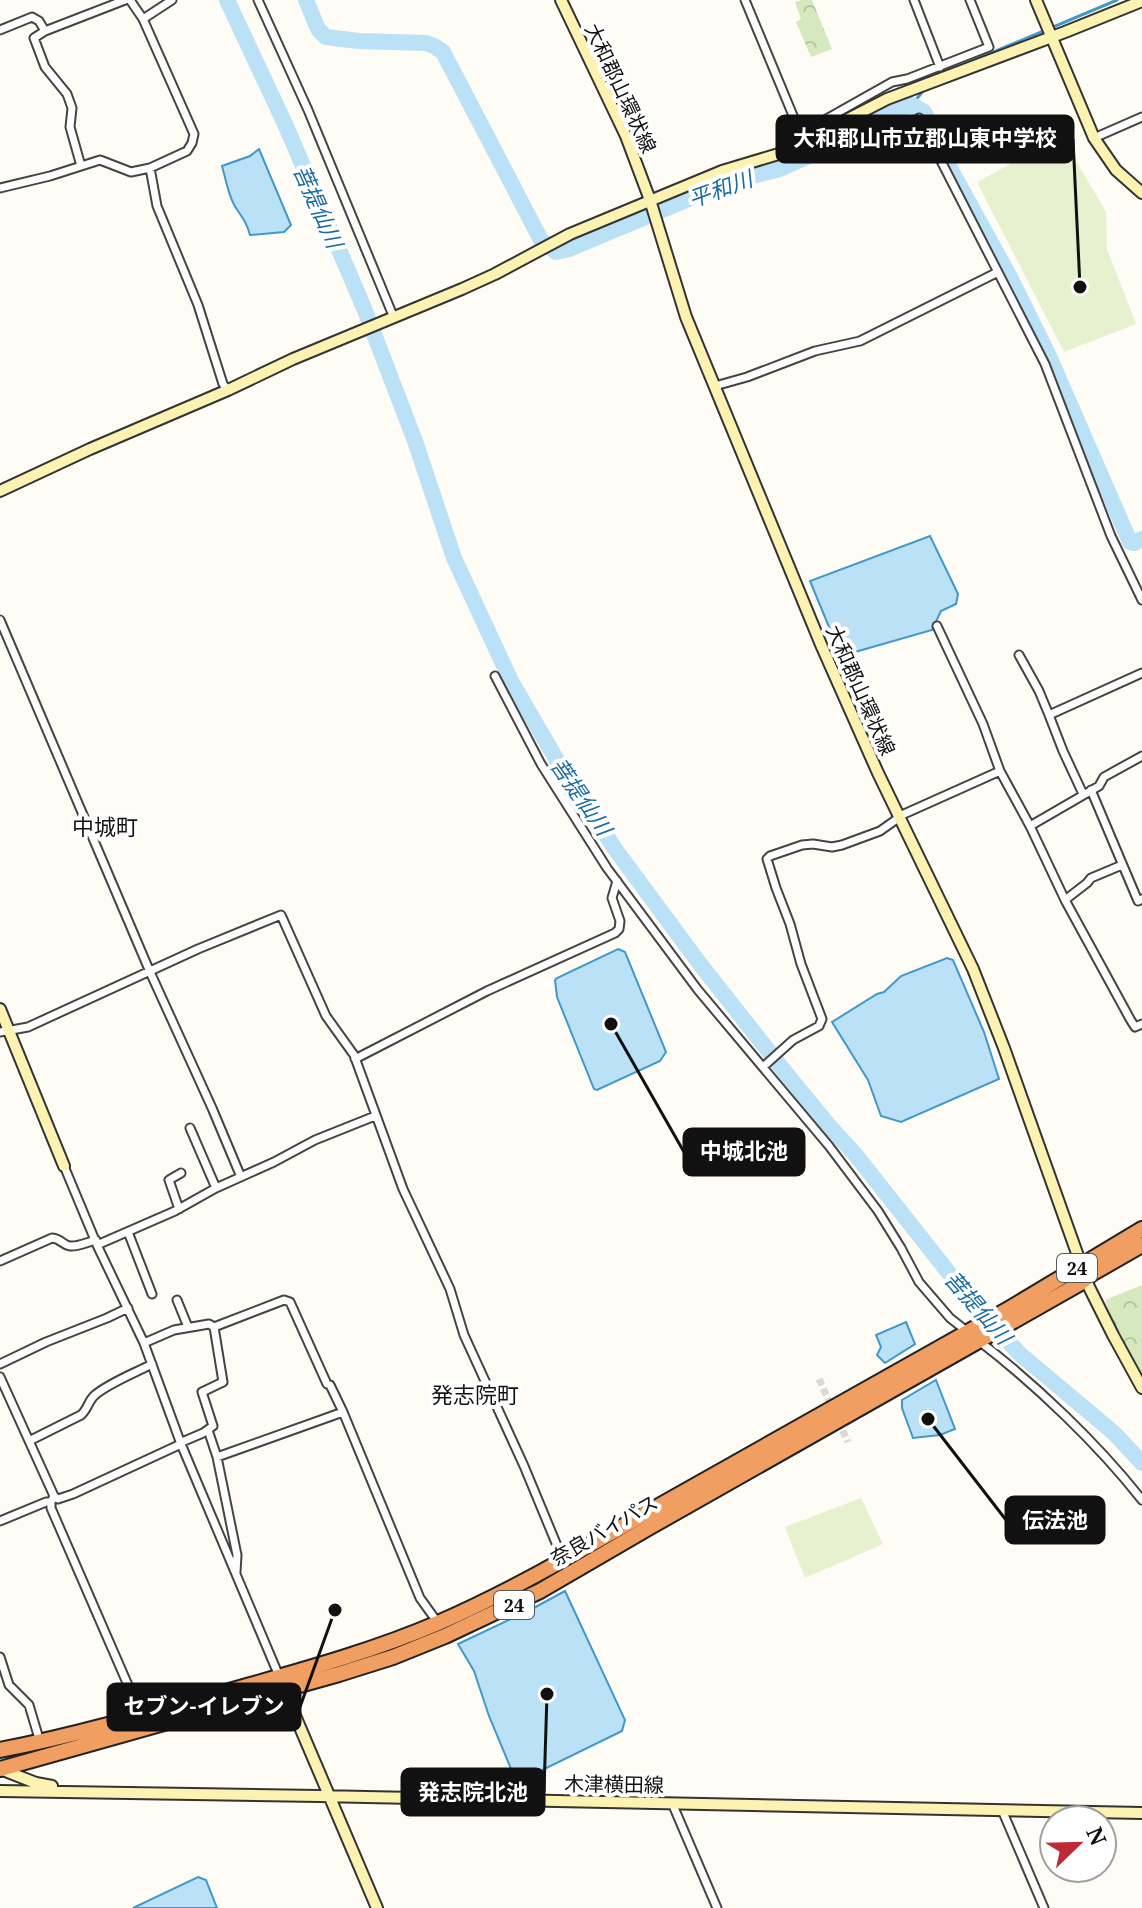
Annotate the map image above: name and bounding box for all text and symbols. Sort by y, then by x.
street label: 大和郡山環状線 [579,19,663,157]
callout: 大和郡山市立郡山東中学校 [777,116,1073,162]
text: 大和郡山市立郡山東中学校 [793,122,1057,152]
water label: 菩提仙川 [287,160,351,254]
water label: 平和川 [684,162,758,213]
street label: 大和郡山環状線 [820,621,902,759]
water label: 菩提仙川 [544,751,621,842]
district label: 中城町 [72,811,138,841]
callout: 中城北池 [684,1129,804,1175]
text: 中城北池 [700,1135,788,1165]
road number: 24 [1057,1254,1097,1282]
water label: 菩提仙川 [939,1264,1020,1352]
district label: 発志院町 [431,1379,519,1409]
street label: 奈良バイパス [545,1488,663,1572]
callout: 伝法池 [1006,1497,1104,1543]
text: 伝法池 [1022,1504,1088,1534]
road number: 24 [494,1591,534,1619]
callout: セブン-イレブン [108,1684,300,1730]
text: セブン-イレブン [124,1690,284,1720]
callout: 発志院北池 [402,1769,544,1815]
street label: 木津横田線 [564,1770,664,1798]
text: 発志院北池 [418,1776,528,1806]
north arrow [1038,1804,1118,1884]
text: N [1080,1822,1115,1850]

